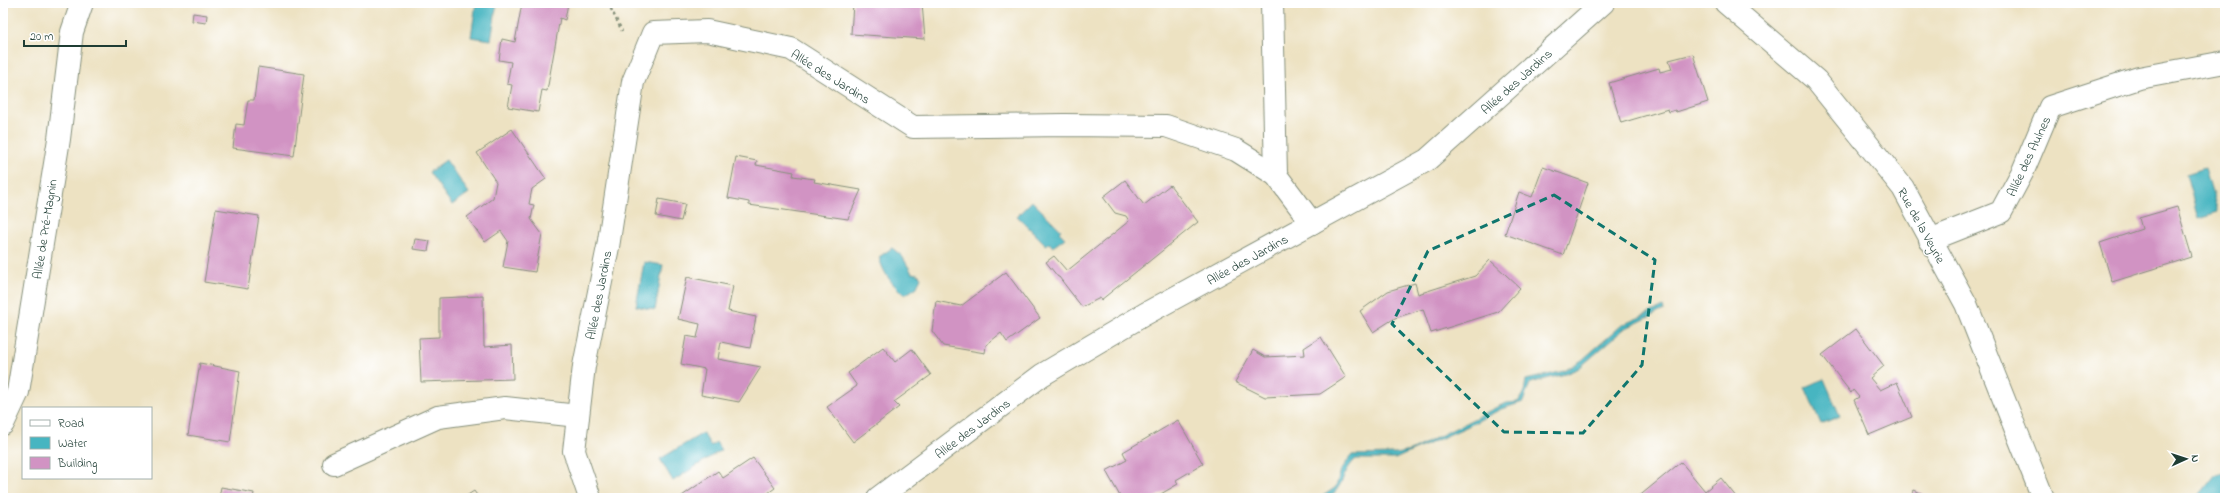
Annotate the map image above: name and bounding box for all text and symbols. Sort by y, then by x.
scale bar [24,22,126,48]
text: 20 m [30,28,53,46]
street label: Allée des Jardins [787,45,874,109]
street label: Allée des Jardins [1477,45,1557,119]
street label: Allée des Aulnes [2002,113,2056,200]
street label: Allée de Pré-Magnin [28,178,64,281]
street label: Rue de la Veyrie [1891,184,1949,268]
street label: Allée des Jardins [1204,230,1292,291]
street label: Allée des Jardins [582,249,617,341]
street label: Allée des Jardins [931,394,1015,464]
legend [22,407,152,479]
text: Road [58,415,84,433]
text: Water [58,435,87,453]
north arrow [2166,439,2206,479]
text: N [2187,454,2203,463]
text: Building [57,455,97,474]

